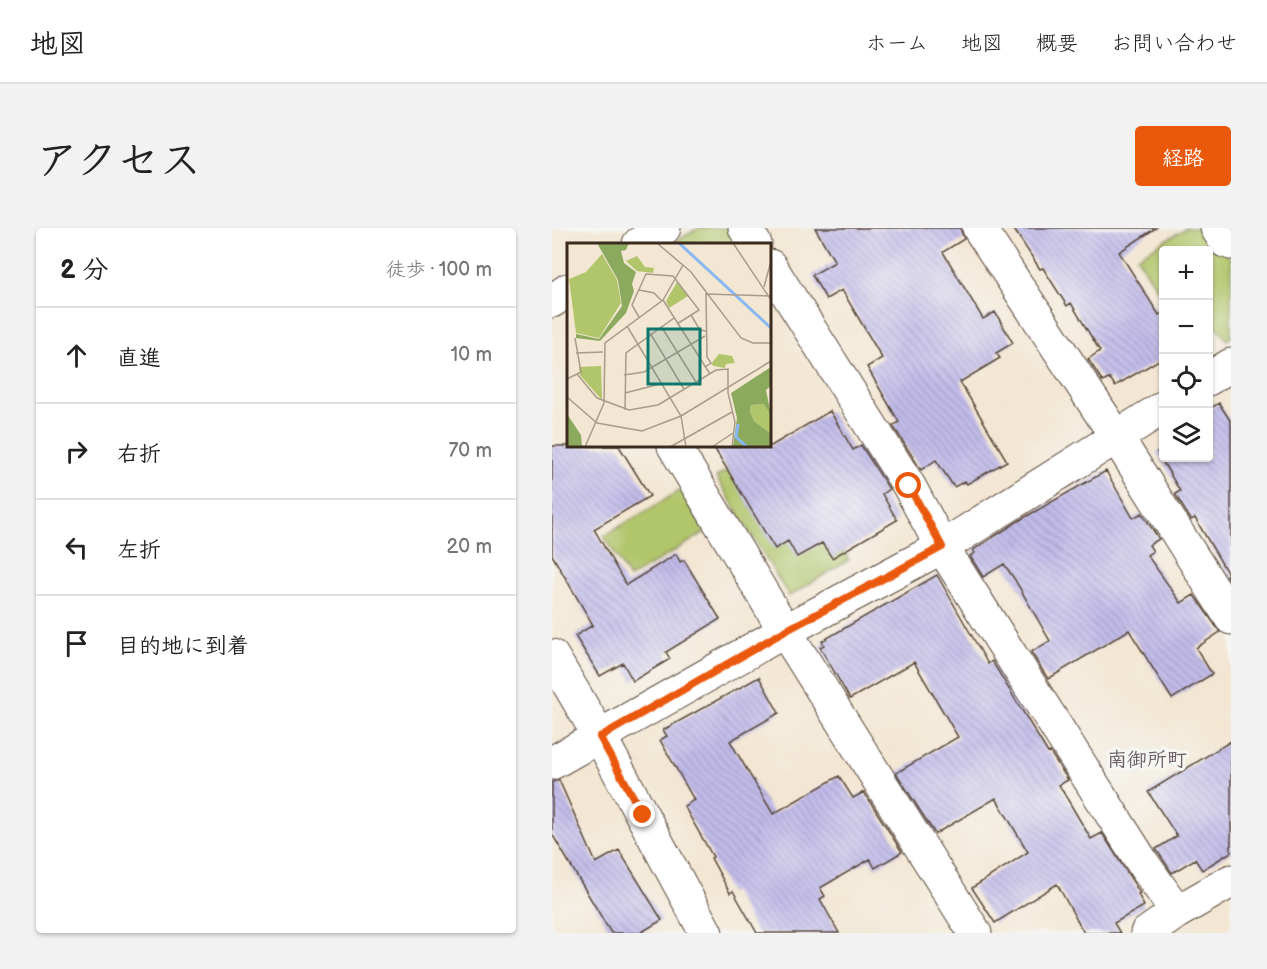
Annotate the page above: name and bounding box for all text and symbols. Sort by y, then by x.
text: 地図 [30,28,86,61]
text: ホーム [866,31,928,56]
text: 地図 [961,31,1003,56]
text: 概要 [1036,31,1078,56]
text: お問い合わせ [1111,31,1237,56]
button: 経路 [1135,126,1231,186]
text: アクセス [36,136,201,187]
inset map [567,243,771,447]
map controls [1159,246,1213,462]
button: + [1159,246,1213,300]
text: 2 分 [60,255,109,286]
text: 徒歩 · 100 m [386,258,492,282]
button: − [1159,300,1213,354]
icon: ahead [60,339,93,372]
text: 10 m [451,343,492,367]
text: 直進 [117,345,161,372]
button: locate [1159,354,1213,408]
button: layers [1159,408,1213,462]
icon: right [60,435,93,468]
text: 70 m [448,439,492,463]
text: 右折 [117,441,161,468]
route start [895,472,921,498]
icon: left [60,531,93,564]
text: 20 m [447,535,492,559]
text: 左折 [117,537,161,564]
icon: arrive [60,627,93,660]
text: 目的地に到着 [117,633,249,660]
district label: 南御所町 [1107,748,1187,772]
route end [629,801,655,827]

